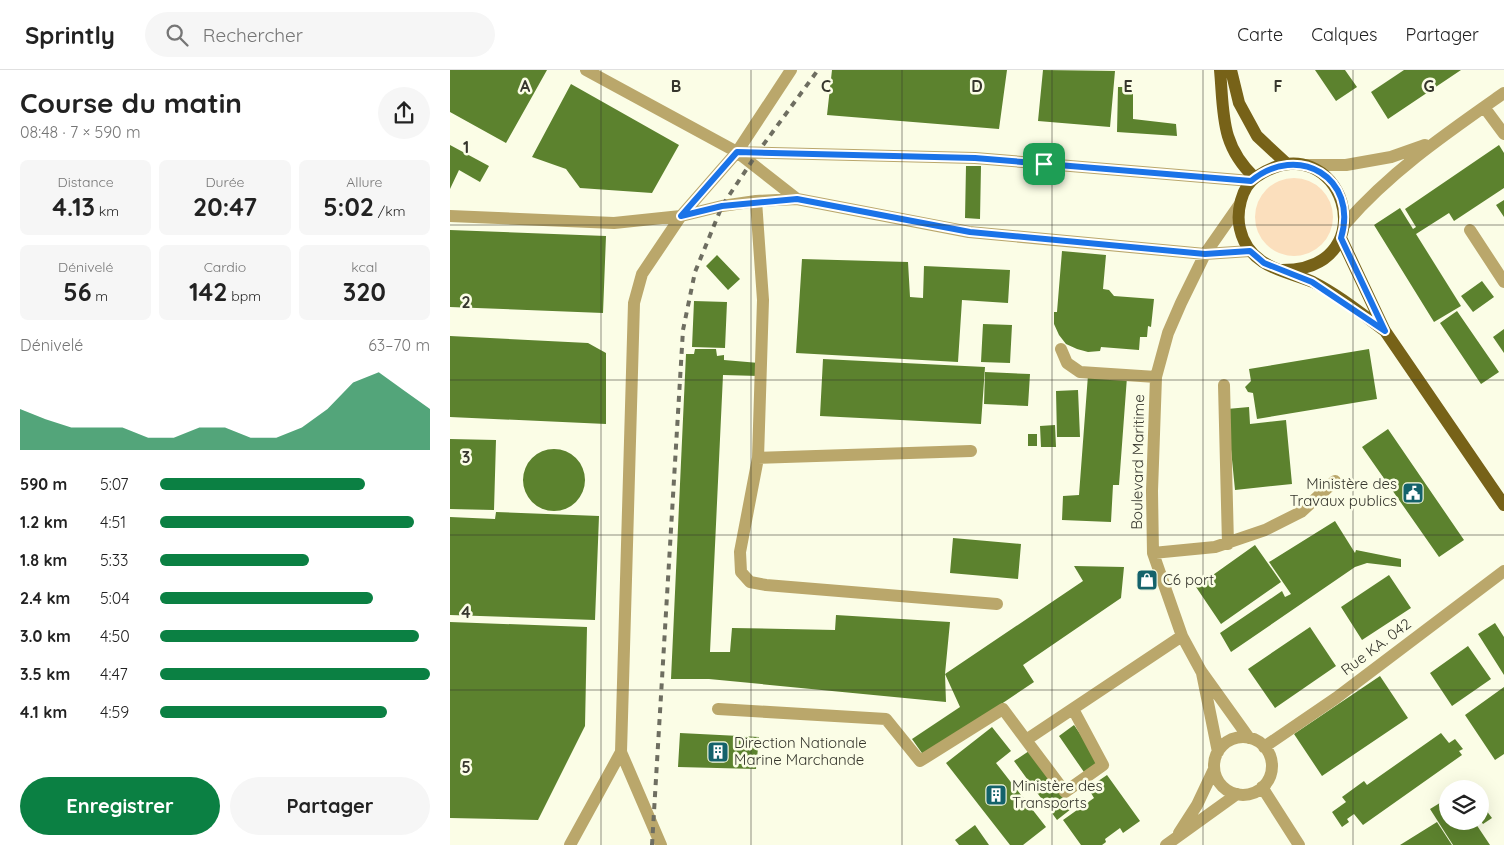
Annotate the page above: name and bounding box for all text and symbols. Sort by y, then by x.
search box [145,12,495,57]
text: Sprintly [25,20,115,50]
icon: search [163,21,191,49]
text: Rechercher [203,23,303,47]
text: Carte [1237,23,1283,46]
text: Calques [1311,23,1378,46]
text: Partager [1406,23,1479,46]
text: A [520,76,531,96]
text: B [671,76,681,96]
text: C [821,76,831,96]
text: D [971,76,983,96]
text: E [1123,76,1133,96]
text: F [1274,76,1283,96]
text: G [1423,76,1435,96]
text: Course du matin [20,85,242,120]
button: share [378,87,430,139]
text: 08:48 · 7 × 590 m [20,122,141,142]
text: 1 [463,137,469,157]
pin [1023,143,1065,185]
icon: arrive [1030,150,1058,178]
text: Distance [58,173,114,191]
text: Durée [206,173,244,191]
text: Allure [346,173,383,191]
text: 4.13 [52,191,95,222]
text: 20:47 [193,191,257,222]
text: 5:02 [323,191,374,222]
text: km [95,202,119,220]
text: /km [374,202,405,220]
text: Dénivelé [58,258,113,276]
text: Cardio [204,258,246,276]
text: kcal [351,258,377,276]
text: 56 [63,276,91,307]
text: 142 [189,276,228,307]
text: 320 [343,276,386,307]
text: m [91,287,108,305]
text: bpm [228,287,261,305]
text: 2 [461,292,471,312]
text: Dénivelé [20,335,83,355]
text: 63–70 m [368,335,430,355]
street label: Boulevard Maritime [1127,394,1148,530]
text: 3 [462,447,470,467]
text: 590 m [20,474,67,494]
text: 5:07 [100,474,129,494]
place label: Ministère des Travaux publics [1289,474,1397,510]
public building icon: Ministère des Travaux publics [1401,481,1425,505]
text: 1.2 km [20,512,68,532]
text: 4:51 [100,512,126,532]
text: 1.8 km [20,550,67,570]
text: 5:33 [100,550,128,570]
shop icon: C6 port [1135,568,1159,592]
place label: C6 port [1163,570,1214,589]
text: 2.4 km [20,588,70,608]
text: 5:04 [100,588,130,608]
text: 4 [461,602,471,622]
street label: Rue KA. 042 [1337,614,1414,679]
text: 3.0 km [20,626,71,646]
text: 4:50 [100,626,130,646]
text: 3.5 km [20,664,70,684]
text: 4:47 [100,664,128,684]
text: 4.1 km [20,702,67,722]
text: 4:59 [100,702,129,722]
place label: Direction Nationale Marine Marchande [734,733,867,769]
building icon: Direction Nationale Marine Marchande [706,740,730,764]
text: 5 [461,757,471,777]
place label: Ministère des Transports [1012,776,1103,812]
button: Enregistrer [20,777,220,835]
button: Partager [230,777,430,835]
map controls [1439,780,1489,830]
button: layers [1439,780,1489,830]
building icon: Ministère des Transports [984,783,1008,807]

